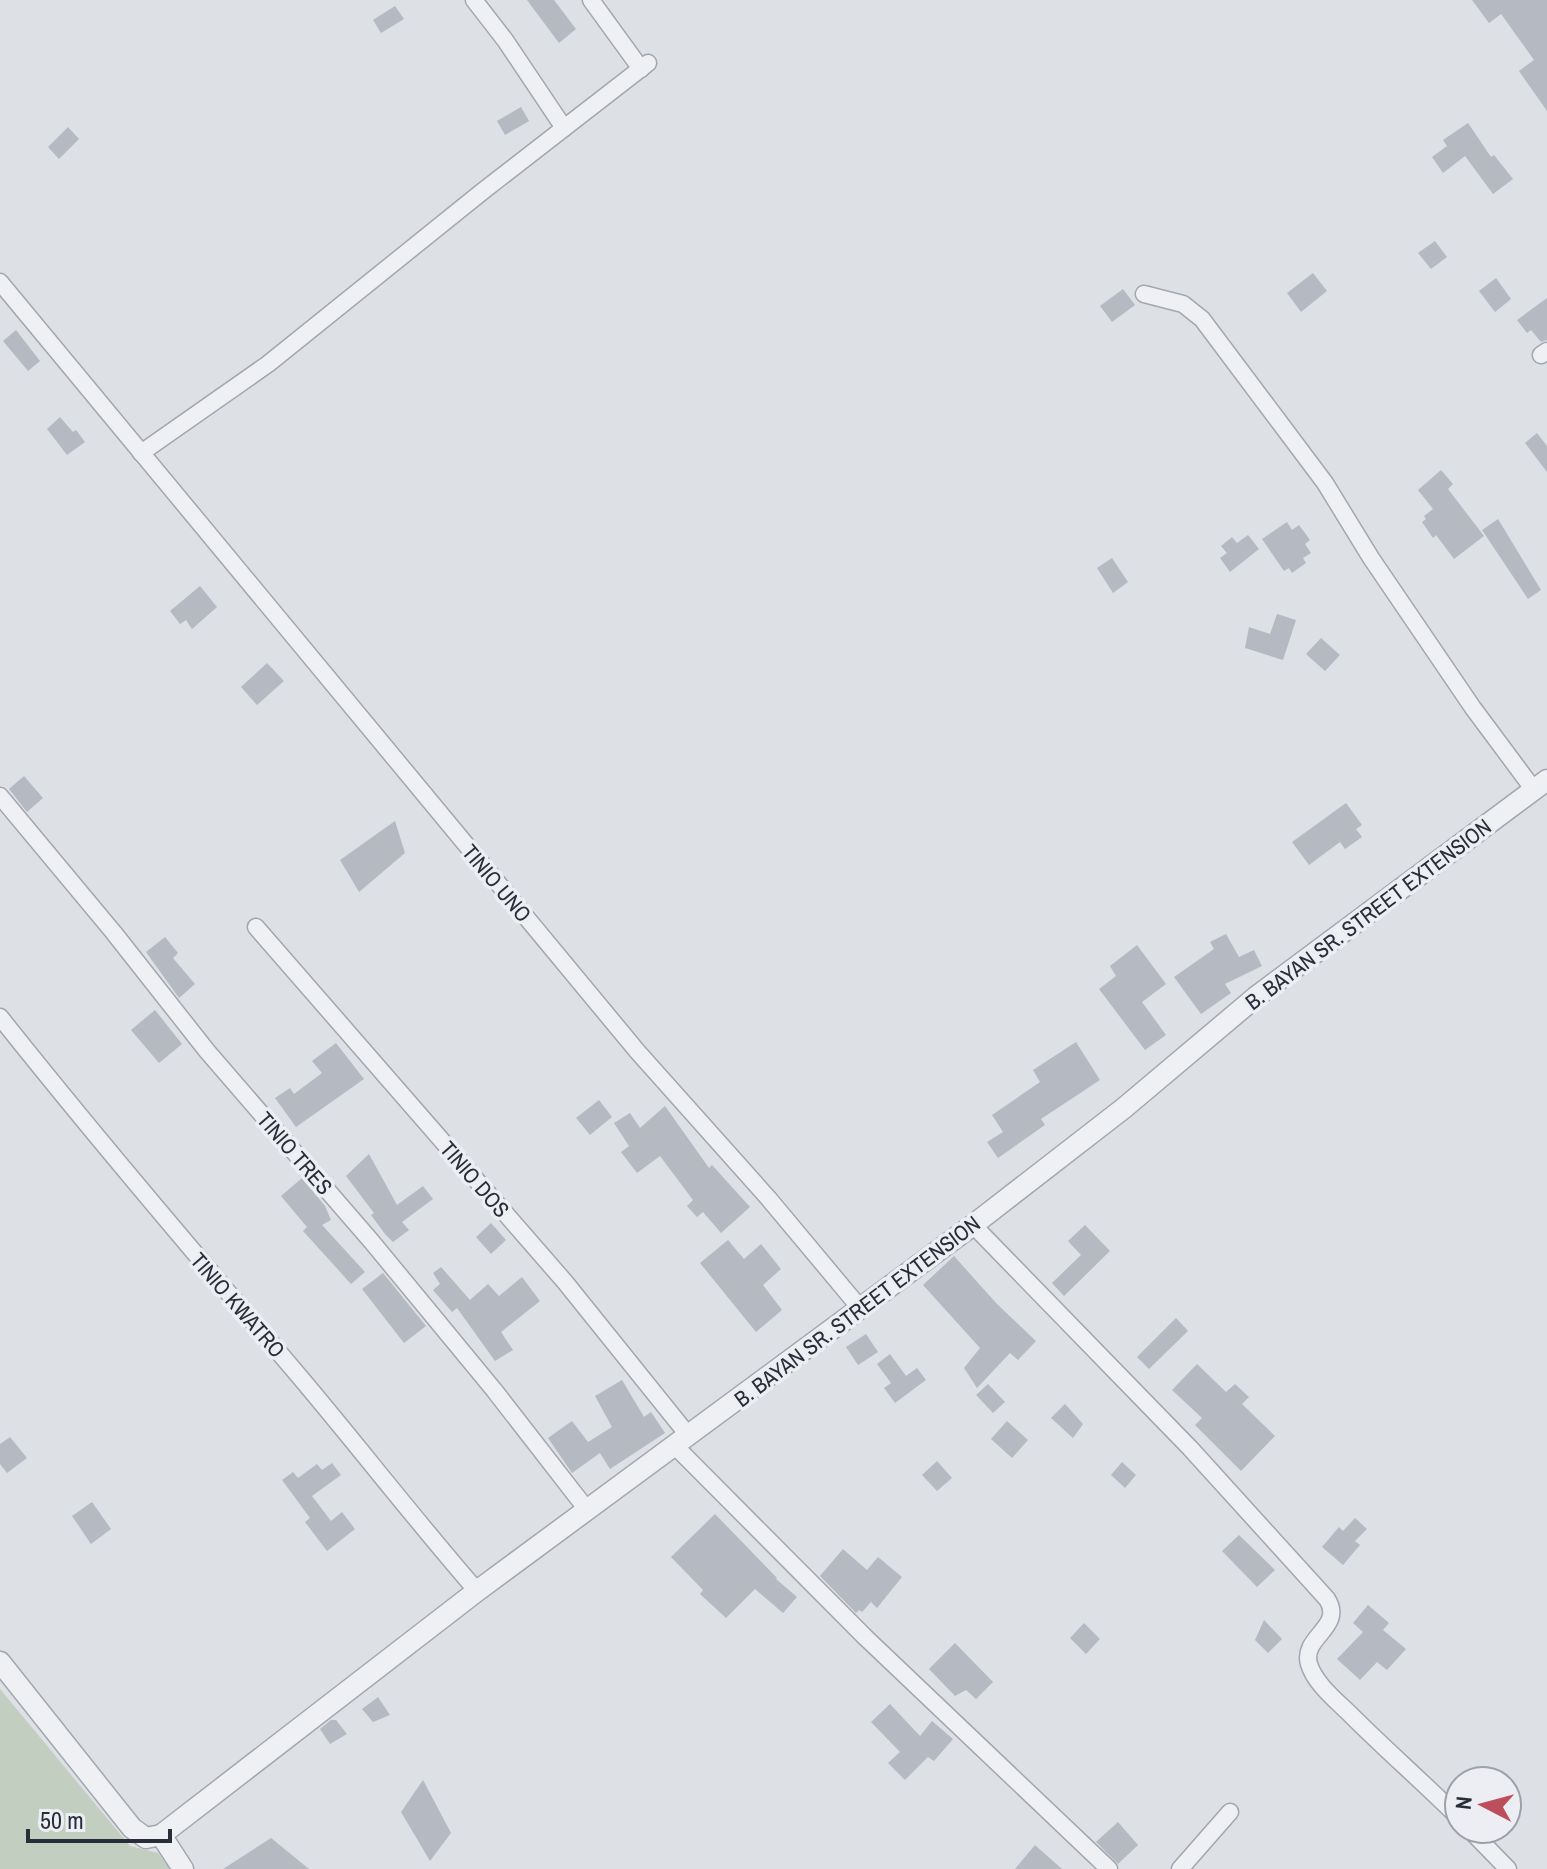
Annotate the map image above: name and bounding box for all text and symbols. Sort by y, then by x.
street label: B. BAYAN SR. STREET EXTENSION [1239,811,1497,1017]
street label: TINIO UNO [456,838,538,928]
street label: TINIO TRES [251,1105,339,1201]
street label: TINIO DOS [433,1134,517,1224]
street label: B. BAYAN SR. STREET EXTENSION [728,1208,986,1414]
street label: TINIO KWATRO [184,1246,292,1364]
north arrow [1443,1765,1523,1845]
scale bar [28,1793,170,1843]
text: N [1448,1795,1479,1811]
text: 50 m [40,1804,84,1836]

